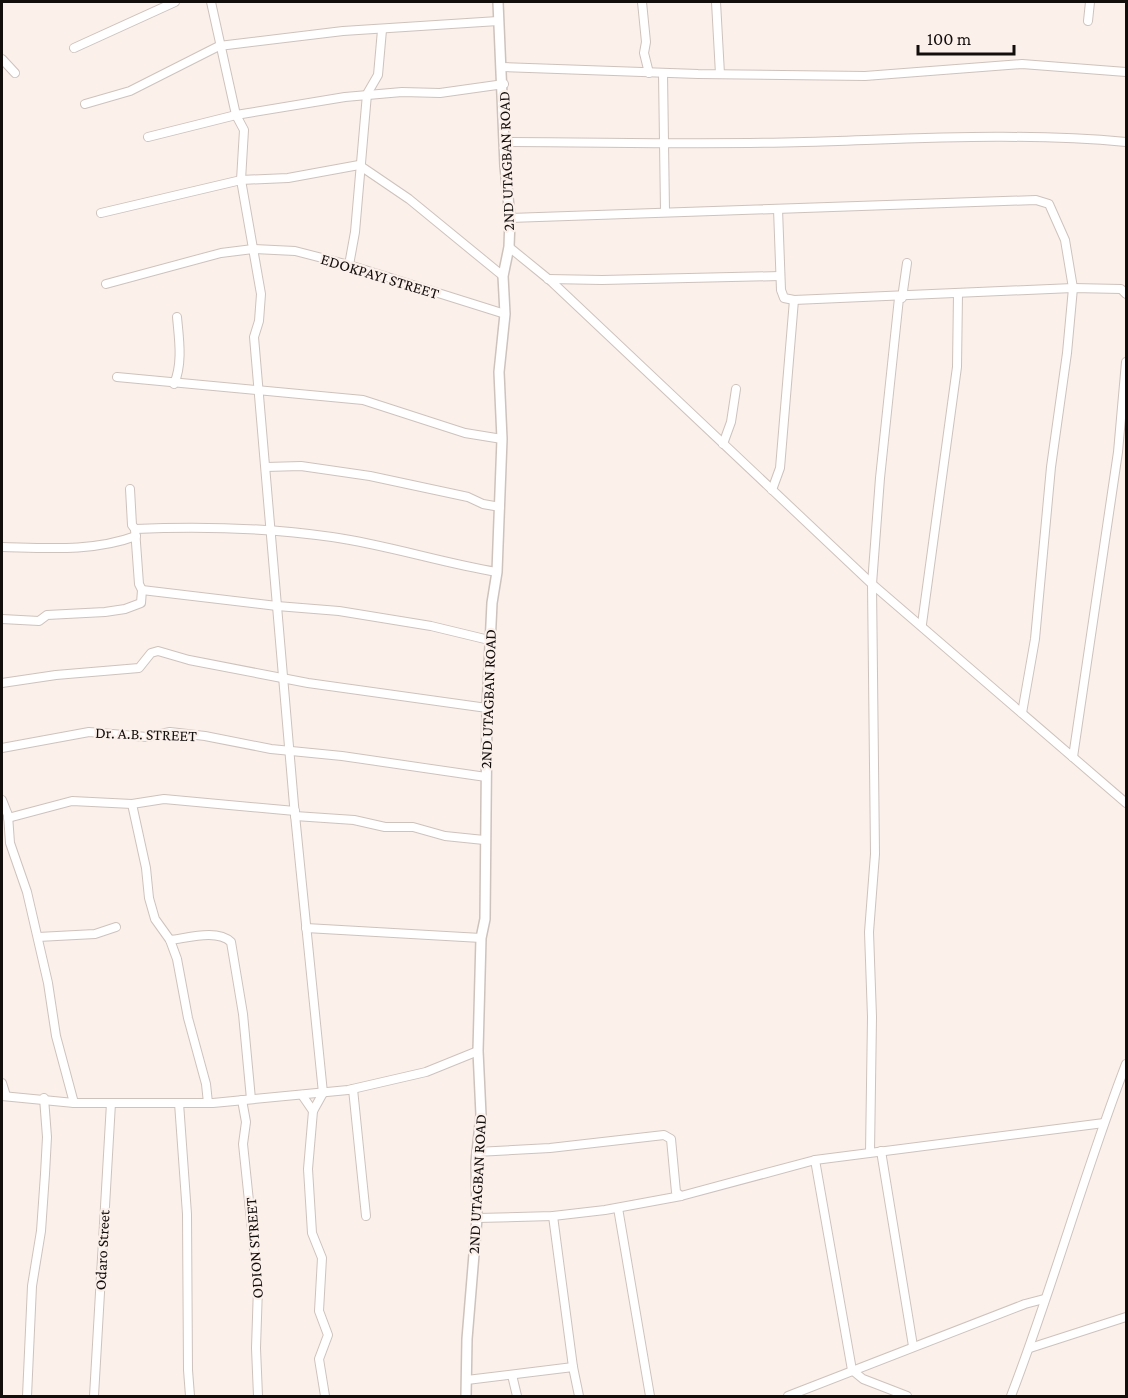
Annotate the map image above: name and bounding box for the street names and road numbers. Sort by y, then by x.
street label: 2ND UTAGBAN ROAD [495,91,517,231]
street label: EDOKPAYI STREET [319,250,441,302]
street label: 2ND UTAGBAN ROAD [477,629,499,769]
street label: Dr. A.B. STREET [95,724,198,744]
street label: 2ND UTAGBAN ROAD [465,1114,489,1254]
street label: ODION STREET [242,1196,266,1299]
street label: Odaro Street [91,1209,113,1291]

